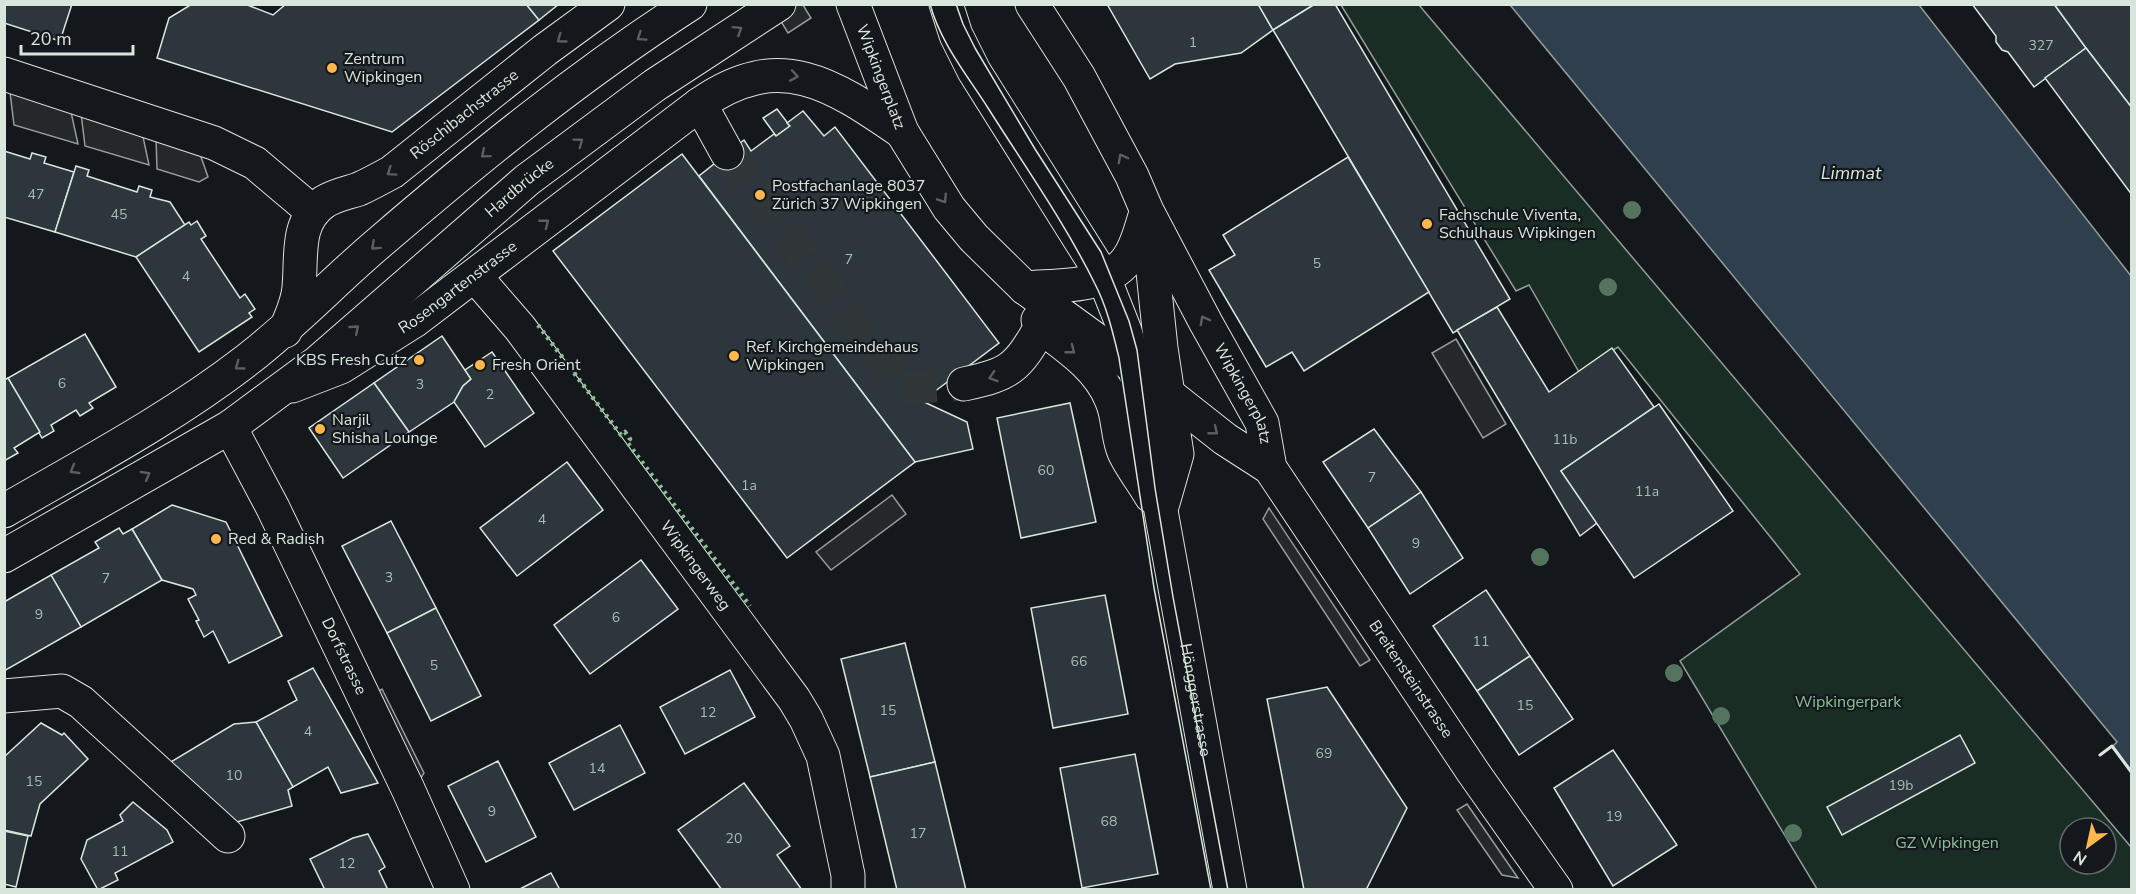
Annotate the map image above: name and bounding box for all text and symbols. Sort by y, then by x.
scale bar [21,18,134,56]
street label: Wipkingerplatz [851,21,911,132]
one-way arrow [732,26,743,37]
text: 20 m [30,27,72,51]
one-way arrow [636,29,647,40]
one-way arrow [556,32,567,43]
house number: 1 [1189,33,1197,52]
house number: 327 [2028,36,2054,55]
place label: Zentrum Wipkingen [344,48,422,88]
marker: Zentrum Wipkingen [325,61,339,75]
street label: Röschibachstrasse [406,64,523,164]
one-way arrow [789,70,799,82]
one-way arrow [572,138,583,149]
one-way arrow [481,147,492,158]
street label: Hardbrücke [480,153,558,223]
one-way arrow [1118,153,1129,164]
water label: Limmat [1821,161,1882,185]
one-way arrow [386,165,397,176]
place label: Postfachanlage 8037 Zürich 37 Wipkingen [772,175,925,215]
house number: 47 [28,185,44,204]
marker: Postfachanlage 8037 Zürich 37 Wipkingen [753,188,767,202]
one-way arrow [936,193,948,203]
place label: Fachschule Viventa, Schulhaus Wipkingen [1439,204,1596,244]
house number: 45 [111,205,127,224]
marker: Fachschule Viventa, Schulhaus Wipkingen [1420,217,1434,231]
one-way arrow [539,219,550,230]
street label: Rosengartenstrasse [394,236,522,339]
one-way arrow [371,239,382,250]
house number: 7 [845,250,853,269]
house number: 5 [1313,254,1321,273]
house number: 4 [182,267,190,286]
one-way arrow [1200,316,1211,326]
one-way arrow [348,325,359,336]
place label: Ref. Kirchgemeindehaus Wipkingen [746,336,919,376]
street label: Wipkingerplatz [1209,339,1277,446]
one-way arrow [1064,342,1075,353]
place label: KBS Fresh Cutz [296,349,407,371]
marker: Ref. Kirchgemeindehaus Wipkingen [727,349,741,363]
marker: KBS Fresh Cutz [412,353,426,367]
place label: Fresh Orient [492,354,581,376]
marker: Fresh Orient [473,358,487,372]
one-way arrow [234,359,245,370]
one-way arrow [988,370,999,382]
house number: 6 [58,374,66,393]
house number: 3 [416,375,424,394]
house number: 2 [486,385,494,404]
place label: Narjil Shisha Lounge [332,409,437,449]
marker: Narjil Shisha Lounge [313,422,327,436]
one-way arrow [1207,424,1218,435]
house number: 11b [1553,430,1577,449]
house number: 60 [1038,461,1054,480]
one-way arrow [70,463,80,475]
house number: 7 [1368,468,1376,487]
one-way arrow [140,470,150,482]
house number: 1a [741,476,757,495]
house number: 11a [1635,482,1659,501]
house number: 4 [538,510,546,529]
street label: Wipkingerweg [655,516,736,615]
place label: Red & Radish [228,528,325,550]
marker: Red & Radish [209,532,223,546]
house number: 9 [1412,534,1420,553]
house number: 3 [385,568,393,587]
house number: 7 [102,569,110,588]
house number: 9 [35,605,43,624]
house number: 6 [612,608,620,627]
street label: Dorfstrasse [316,614,372,698]
street label: Breitensteinstrasse [1364,616,1458,742]
house number: 11 [1473,632,1489,651]
street label: Hönggerstrasse [1174,642,1216,758]
house number: 66 [1071,652,1087,671]
house number: 5 [430,656,438,675]
park label: Wipkingerpark [1795,691,1902,713]
house number: 15 [1517,696,1533,715]
house number: 15 [880,701,896,720]
house number: 12 [700,703,716,722]
house number: 4 [304,722,312,741]
house number: 69 [1316,744,1332,763]
house number: 14 [589,759,605,778]
house number: 10 [226,766,242,785]
house number: 15 [26,772,42,791]
house number: 19b [1889,776,1913,795]
house number: 9 [488,802,496,821]
house number: 19 [1606,807,1622,826]
house number: 68 [1101,812,1117,831]
north arrow [2058,816,2118,876]
house number: 17 [910,824,926,843]
house number: 20 [726,829,742,848]
park label: GZ Wipkingen [1895,832,1999,854]
house number: 11 [112,842,128,861]
text: N [2069,845,2091,870]
house number: 12 [339,854,355,873]

